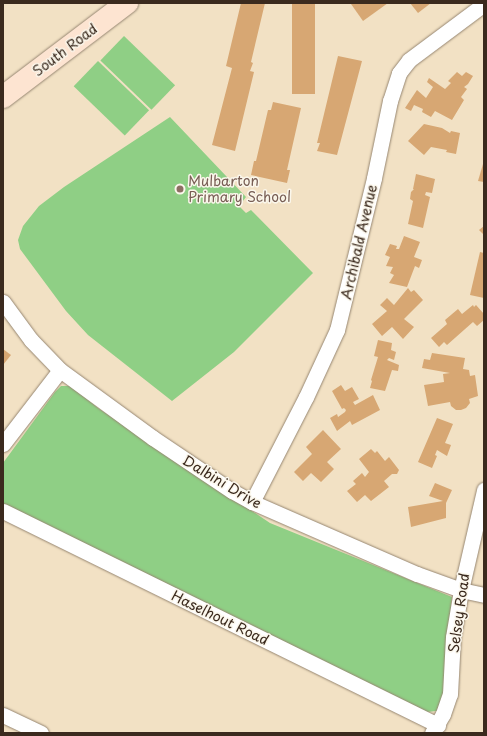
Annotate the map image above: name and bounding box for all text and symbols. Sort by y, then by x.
street label: South Road [29,20,101,80]
place label: Mulbarton Primary School [188,173,291,206]
street label: Archibald Avenue [338,183,380,301]
marker: Mulbarton Primary School [175,184,185,194]
street label: Dalbini Drive [179,452,265,512]
street label: Selsey Road [445,572,473,654]
street label: Haselhout Road [169,587,271,649]

